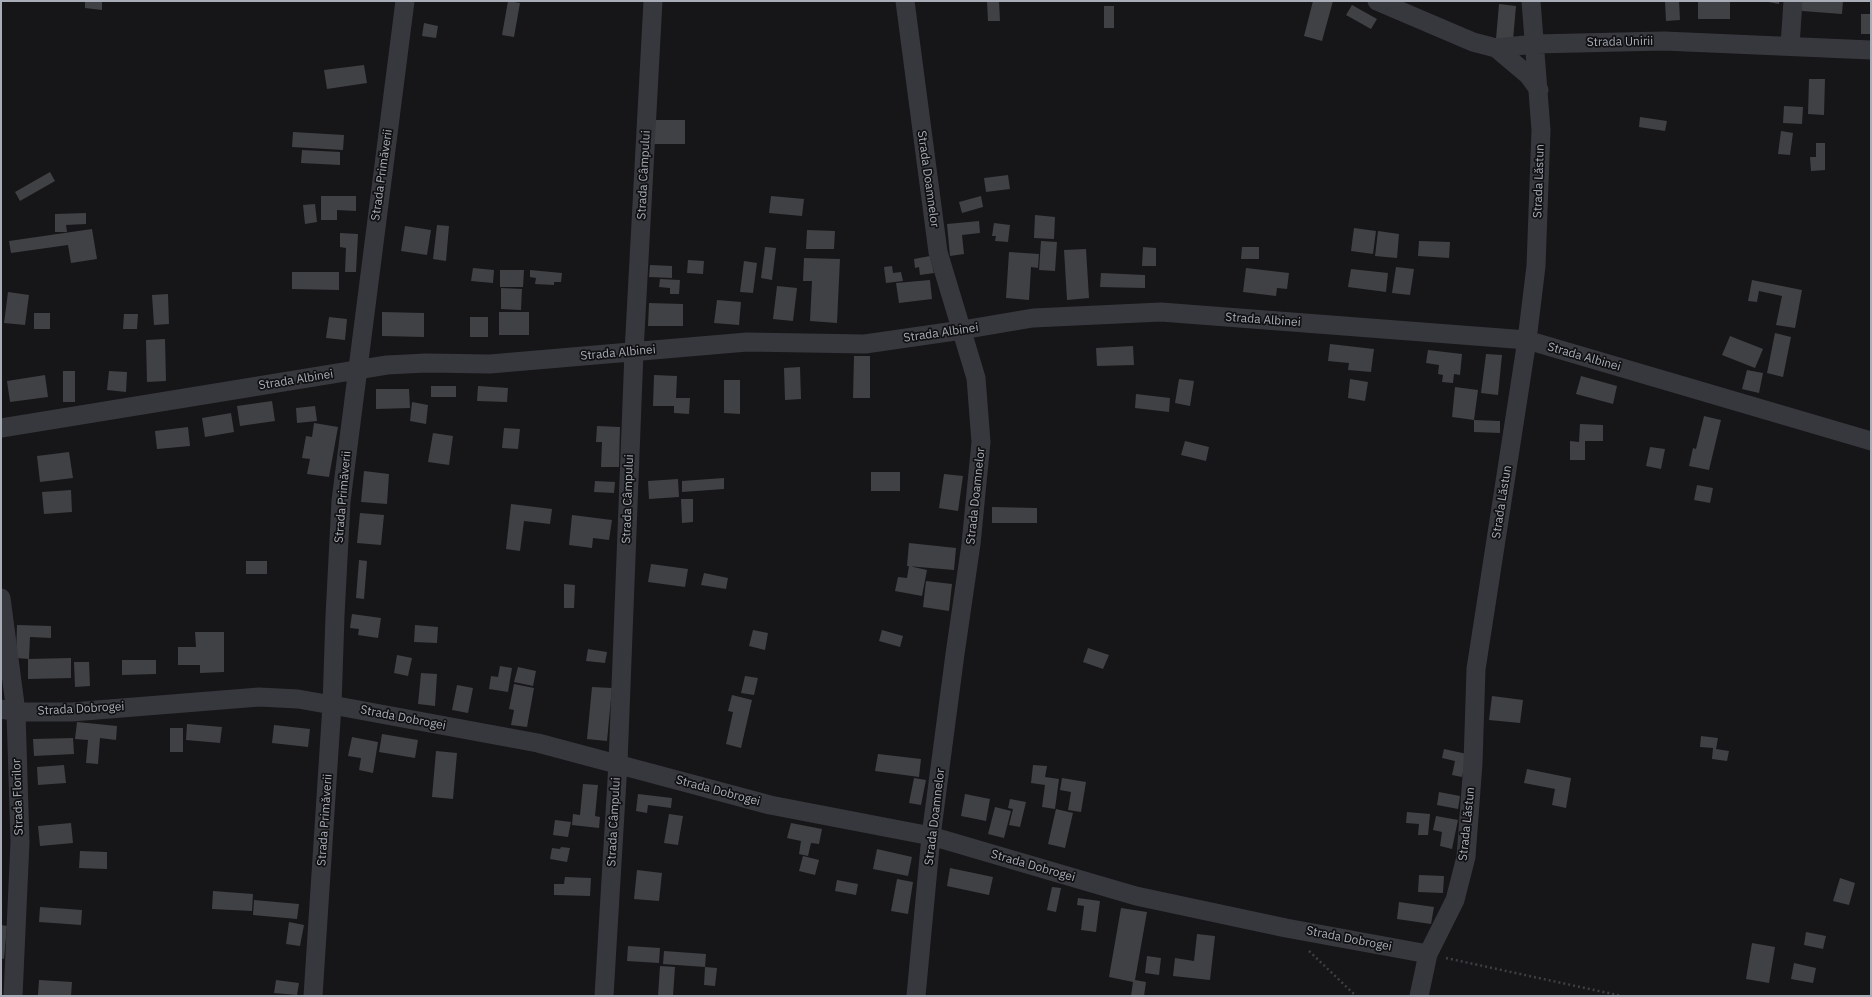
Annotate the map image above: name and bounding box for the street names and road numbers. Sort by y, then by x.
street label: Strada Unirii [1587,34,1653,50]
street label: Strada Primăverii [368,128,396,222]
street label: Strada Câmpului [634,130,654,220]
street label: Strada Doamnelor [914,130,942,228]
street label: Strada Lăstun [1531,144,1547,218]
street label: Strada Albinei [1225,310,1301,330]
street label: Strada Albinei [903,321,979,345]
street label: Strada Albinei [1546,340,1622,374]
street label: Strada Albinei [580,343,656,363]
street label: Strada Albinei [258,367,334,393]
street label: Strada Doamnelor [964,447,988,545]
street label: Strada Primăverii [332,450,354,544]
street label: Strada Câmpului [619,454,637,544]
street label: Strada Lăstun [1489,464,1515,540]
street label: Strada Dobrogei [37,700,125,718]
street label: Strada Dobrogei [359,703,447,733]
street label: Strada Florilor [9,758,27,836]
street label: Strada Doamnelor [922,768,948,866]
street label: Strada Primăverii [315,773,335,867]
street label: Strada Dobrogei [674,773,762,809]
street label: Strada Câmpului [604,777,624,867]
street label: Strada Lăstun [1456,786,1478,862]
street label: Strada Dobrogei [989,847,1077,885]
street label: Strada Dobrogei [1305,924,1393,954]

